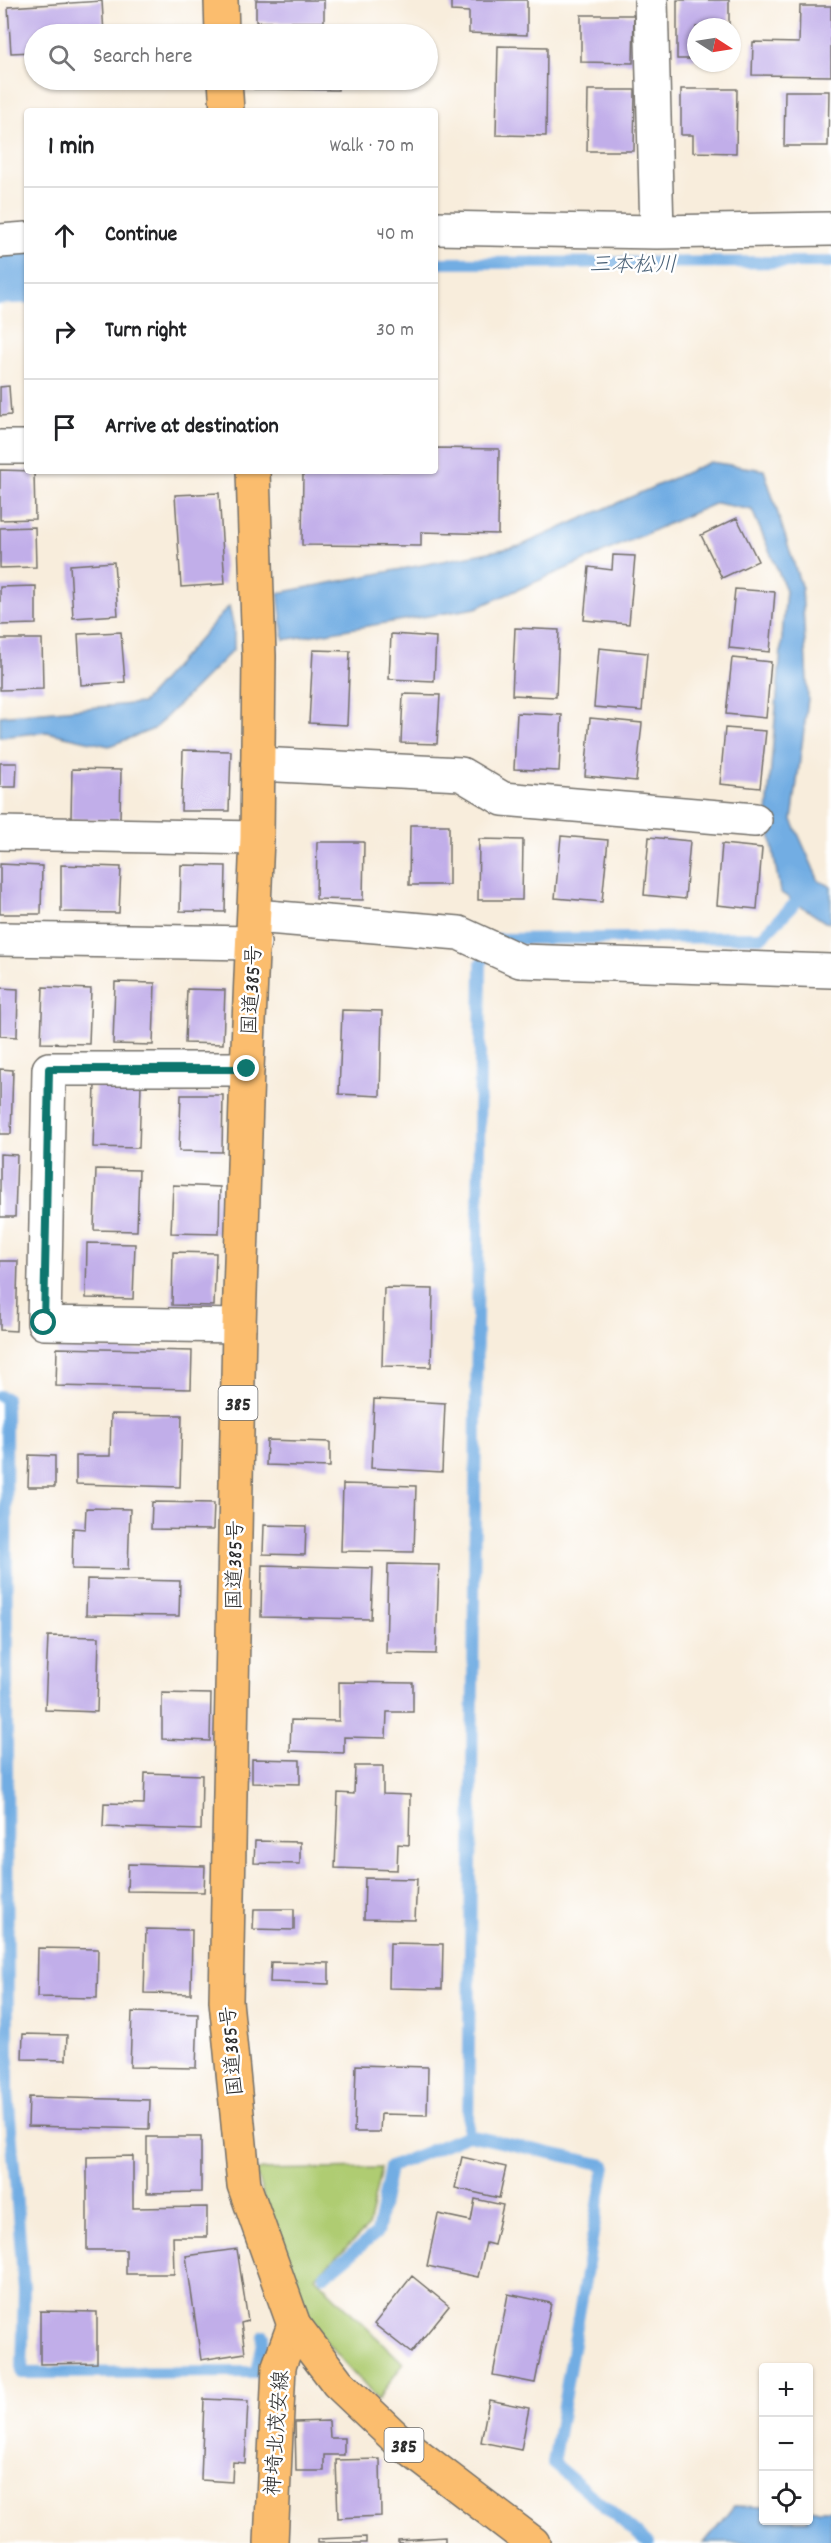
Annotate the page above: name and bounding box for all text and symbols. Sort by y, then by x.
north arrow [687,18,741,72]
search box [24,24,438,90]
icon: search [45,41,78,74]
text: Search here [93,42,192,73]
text: 1 min [48,129,94,166]
text: Walk · 70 m [330,133,414,161]
icon: ahead [48,219,81,252]
text: Continue [105,220,177,251]
text: 40 m [376,221,414,249]
water label: 三本松川 [589,251,677,282]
icon: right [48,315,81,348]
text: Turn right [105,316,187,347]
text: 30 m [376,317,414,345]
icon: arrive [48,411,81,444]
text: Arrive at destination [105,412,279,443]
street label: 国道385号 [237,944,271,1036]
route end [233,1055,259,1081]
route start [30,1309,56,1335]
road number: 385 [218,1386,258,1420]
street label: 国道385号 [221,1520,253,1611]
street label: 国道385号 [215,2004,253,2097]
map controls [759,2363,813,2525]
button: + [759,2363,813,2417]
street label: 神埼北茂安線 [260,2369,298,2497]
button: − [759,2417,813,2471]
road number: 385 [384,2428,424,2462]
button: locate [759,2471,813,2525]

